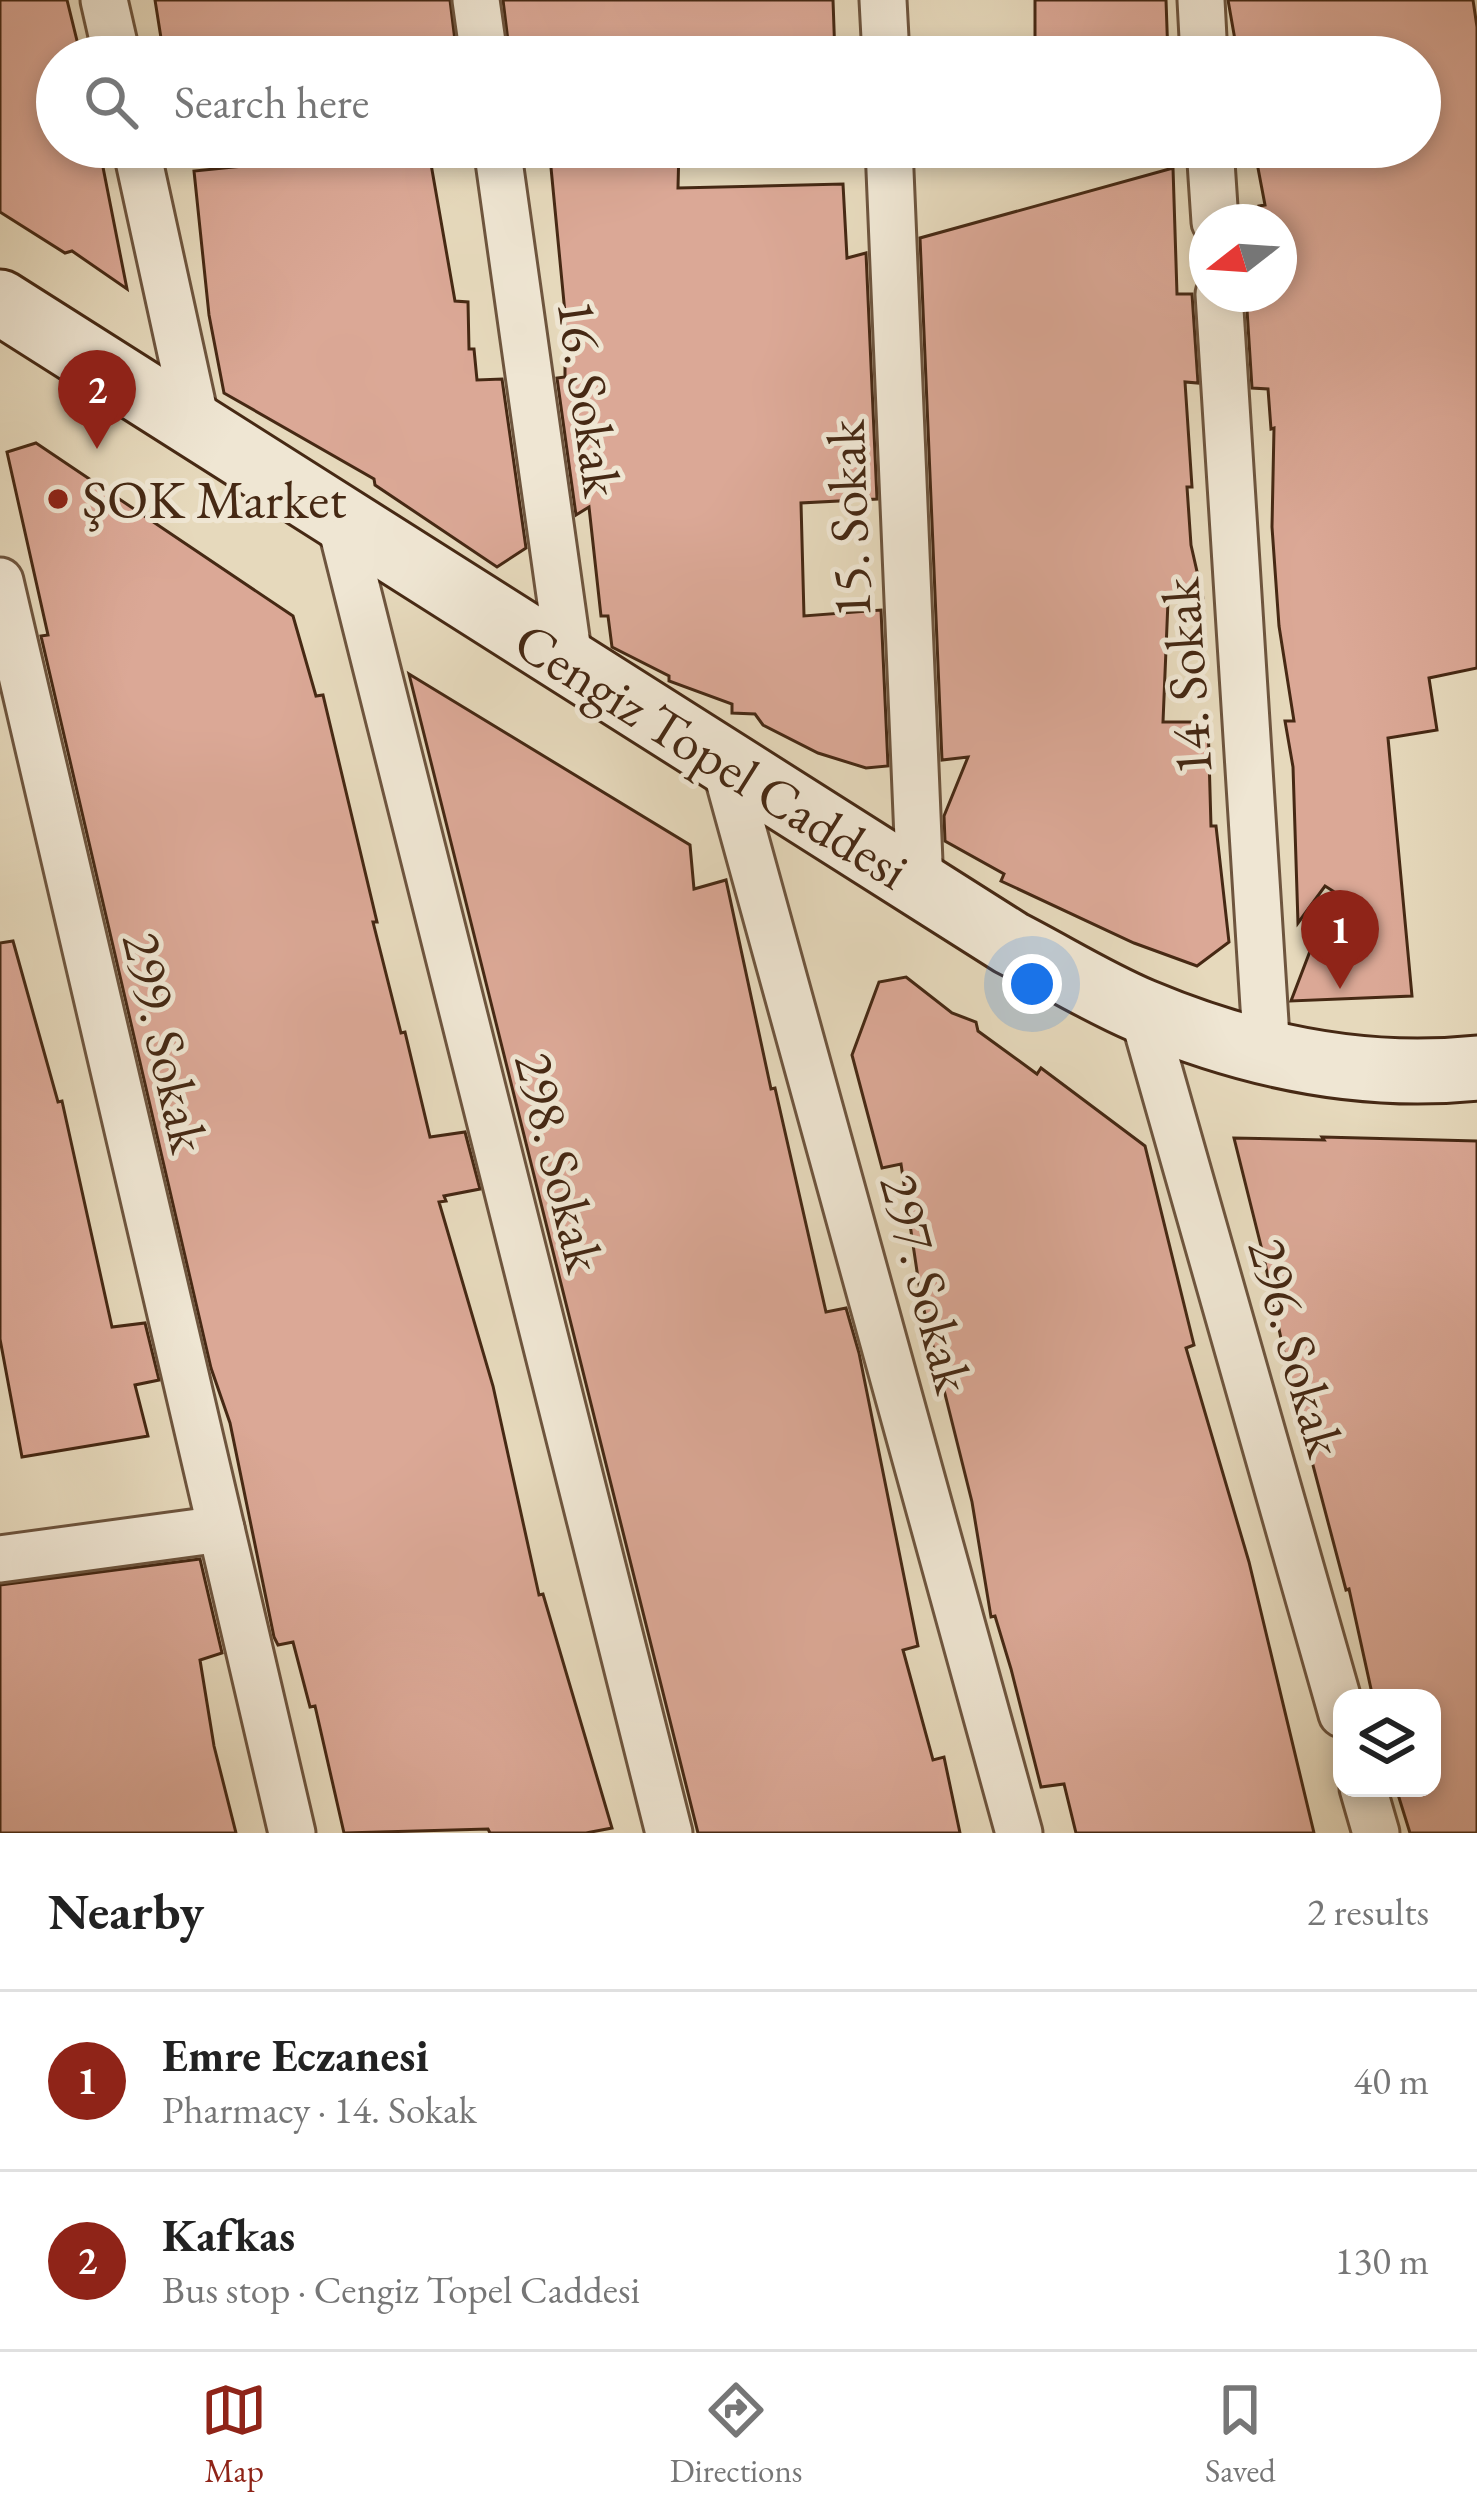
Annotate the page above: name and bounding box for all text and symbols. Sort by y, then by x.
search box [36,36,1441,168]
icon: search [78,69,144,135]
text: Search here [174,73,369,131]
north arrow [1189,204,1297,312]
street label: 16. Sokak [542,295,639,502]
pin: 2 [58,350,136,449]
street label: 15. Sokak [810,418,886,619]
place label: ŞOK Market [82,464,346,534]
marker: ŞOK Market [45,486,71,512]
street label: 14. Sokak [1144,575,1228,778]
street label: Cengiz Topel Caddesi [502,606,922,904]
pin: 1 [1301,890,1379,989]
street label: 299. Sokak [107,925,225,1160]
your location [1002,954,1062,1014]
street label: 298. Sokak [499,1045,621,1280]
street label: 297. Sokak [864,1166,990,1401]
street label: 296. Sokak [1232,1230,1362,1465]
map controls [1333,1689,1441,1797]
button: layers [1333,1689,1441,1797]
text: Nearby [48,1878,204,1944]
text: 2 results [1307,1886,1429,1937]
text: Emre Eczanesi [162,2026,429,2084]
text: 1 [77,2055,97,2106]
text: 40 m [1353,2055,1429,2106]
text: Pharmacy · 14. Sokak [162,2084,477,2135]
text: Kafkas [162,2206,295,2264]
text: 2 [77,2235,97,2286]
text: 130 m [1335,2235,1429,2286]
text: Bus stop · Cengiz Topel Caddesi [162,2264,640,2315]
tab: Map [201,2377,267,2492]
tab: Directions [670,2377,803,2492]
tab: Saved [1205,2377,1276,2492]

